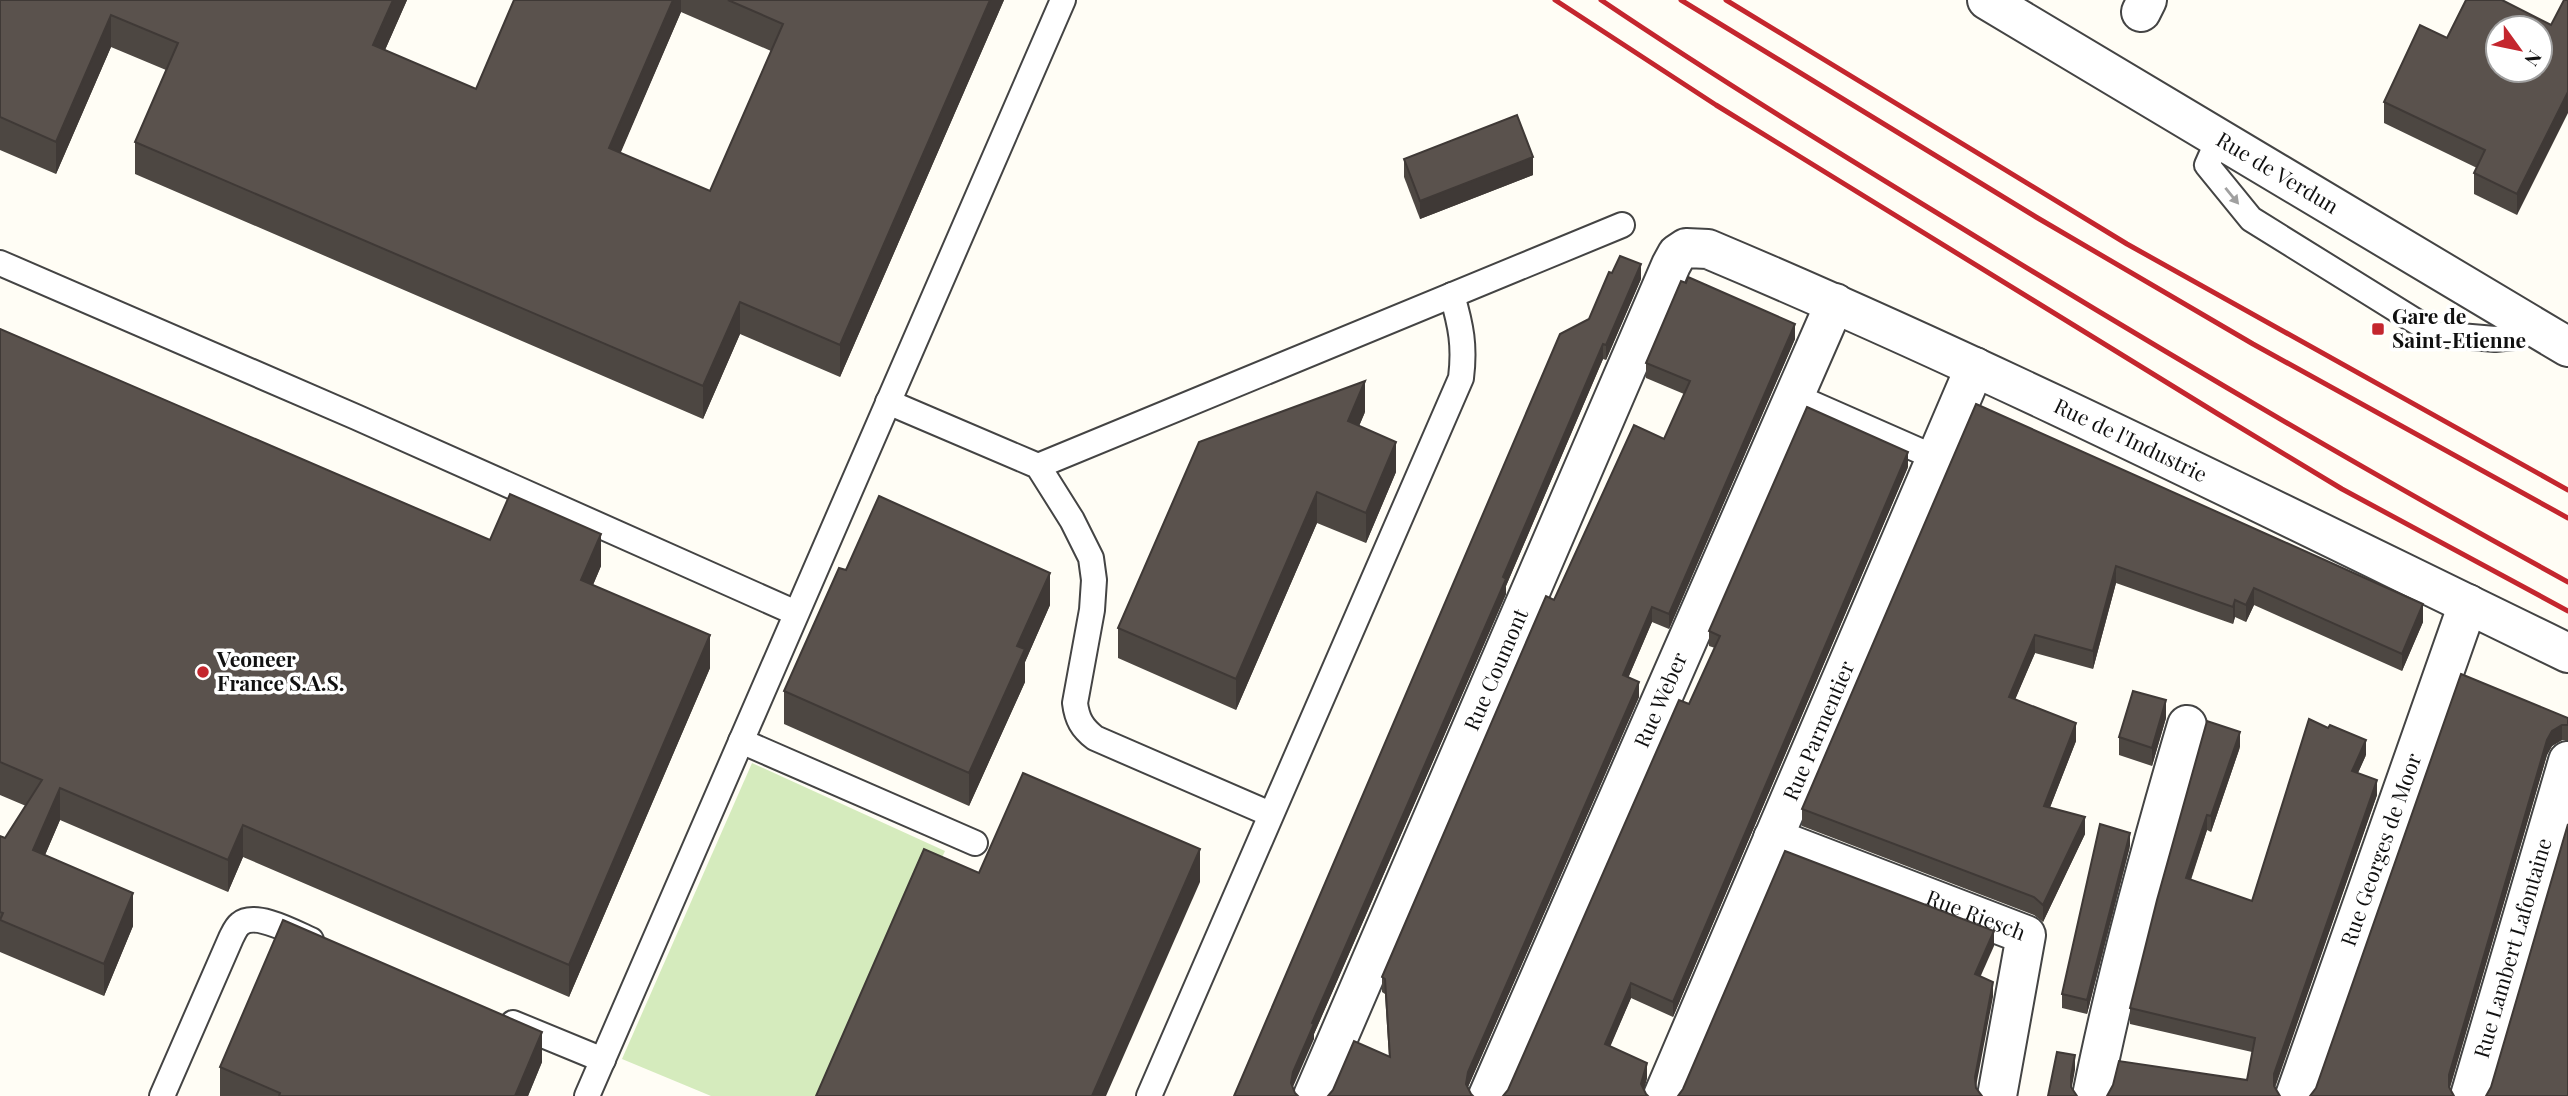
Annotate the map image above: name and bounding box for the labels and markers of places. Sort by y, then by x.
place label: Gare de Saint-Etienne [2392,301,2526,353]
marker: Gare de Saint-Etienne [2370,321,2386,337]
place label: Veoneer France S.A.S. [216,644,344,696]
marker: Veoneer France S.A.S. [195,664,211,680]

